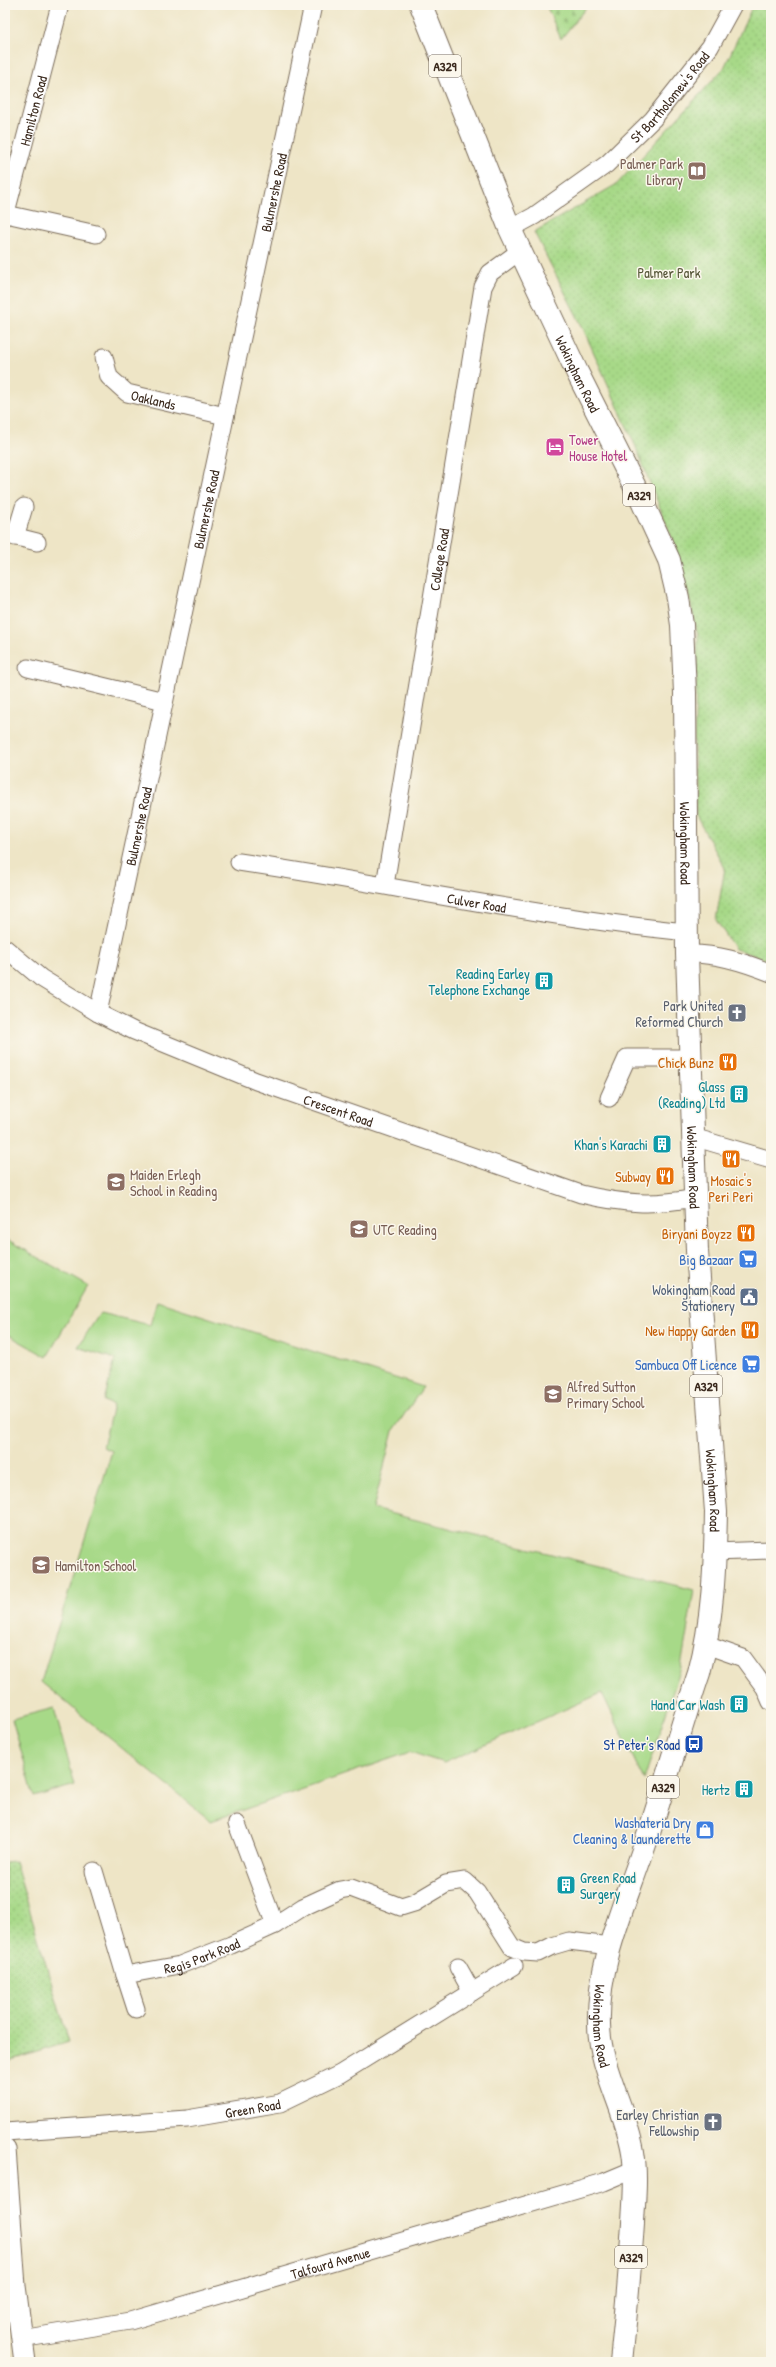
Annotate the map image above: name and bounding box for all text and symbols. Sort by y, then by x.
street label: St Bartholomew's Road [626,46,713,146]
road number: A329 [429,55,461,77]
street label: Hamilton Road [14,73,51,148]
street label: Bulmershe Road [255,151,291,234]
place label: Palmer Park Library [620,154,683,190]
library icon: Palmer Park Library [686,160,708,182]
park label: Palmer Park [637,263,701,282]
street label: Wokingham Road [552,332,605,416]
street label: Oaklands [129,385,178,414]
place label: Tower House Hotel [569,430,628,465]
hotel icon: Tower House Hotel [544,436,566,458]
street label: Bulmershe Road [188,468,223,550]
road number: A329 [623,484,655,506]
street label: College Road [424,526,453,592]
street label: Bulmershe Road [120,785,156,867]
street label: Wokingham Road [676,802,696,885]
street label: Culver Road [446,888,508,916]
place label: Reading Earley Telephone Exchange [429,964,530,1000]
building icon: Reading Earley Telephone Exchange [533,970,555,992]
place label: Park United Reformed Church [635,996,724,1031]
church icon: Park United Reformed Church [726,1002,748,1024]
restaurant icon: Chick Bunz [717,1051,739,1073]
place label: Chick Bunz [658,1053,714,1072]
place label: Glass (Reading) Ltd [658,1077,726,1113]
building icon: Glass (Reading) Ltd [728,1083,750,1105]
street label: Crescent Road [301,1089,376,1131]
street label: Wokingham Road [683,1125,705,1209]
building icon: Khan's Karachi [651,1133,673,1155]
place label: Khan's Karachi [574,1135,648,1154]
restaurant icon: Mosaic's Peri Peri [720,1148,742,1170]
place label: Maiden Erlegh School in Reading [130,1165,217,1201]
restaurant icon: Subway [654,1165,676,1187]
place label: Subway [615,1167,651,1187]
school or university icon: Maiden Erlegh School in Reading [105,1171,127,1193]
place label: Mosaic's Peri Peri [709,1171,753,1206]
school or university icon: UTC Reading [348,1218,370,1240]
place label: UTC Reading [373,1220,437,1240]
restaurant icon: Biryani Boyzz [735,1222,757,1244]
place label: Biryani Boyzz [662,1224,732,1244]
supermarket icon: Big Bazaar [737,1248,759,1270]
place label: Big Bazaar [679,1250,735,1270]
place label: Wokingham Road Stationery [652,1280,736,1316]
public building icon: Wokingham Road Stationery [738,1286,760,1308]
restaurant icon: New Happy Garden [739,1319,761,1341]
place label: New Happy Garden [645,1321,736,1341]
supermarket icon: Sambuca Off Licence [740,1353,762,1375]
place label: Sambuca Off Licence [635,1355,737,1374]
road number: A329 [690,1375,722,1397]
place label: Alfred Sutton Primary School [567,1377,645,1413]
school or university icon: Alfred Sutton Primary School [542,1383,564,1405]
street label: Wokingham Road [702,1448,726,1533]
school or university icon: Hamilton School [30,1554,52,1576]
place label: Hamilton School [55,1556,136,1575]
building icon: Hand Car Wash [728,1693,750,1715]
place label: Hand Car Wash [651,1695,725,1714]
bus stop icon: St Peter's Road [683,1733,705,1755]
place label: St Peter's Road [604,1735,681,1754]
road number: A329 [647,1776,679,1798]
building icon: Hertz [733,1778,755,1800]
place label: Hertz [702,1780,730,1799]
place label: Washateria Dry Cleaning & Launderette [573,1813,691,1849]
shop icon: Washateria Dry Cleaning & Launderette [694,1819,716,1841]
place label: Green Road Surgery [580,1868,636,1904]
building icon: Green Road Surgery [555,1874,577,1896]
street label: Regis Park Road [162,1933,243,1977]
street label: Wokingham Road [588,1983,615,2070]
street label: Green Road [223,2094,282,2122]
place label: Earley Christian Fellowship [616,2105,699,2141]
church icon: Earley Christian Fellowship [702,2111,724,2133]
street label: Talfourd Avenue [288,2242,372,2283]
road number: A329 [615,2246,647,2268]

